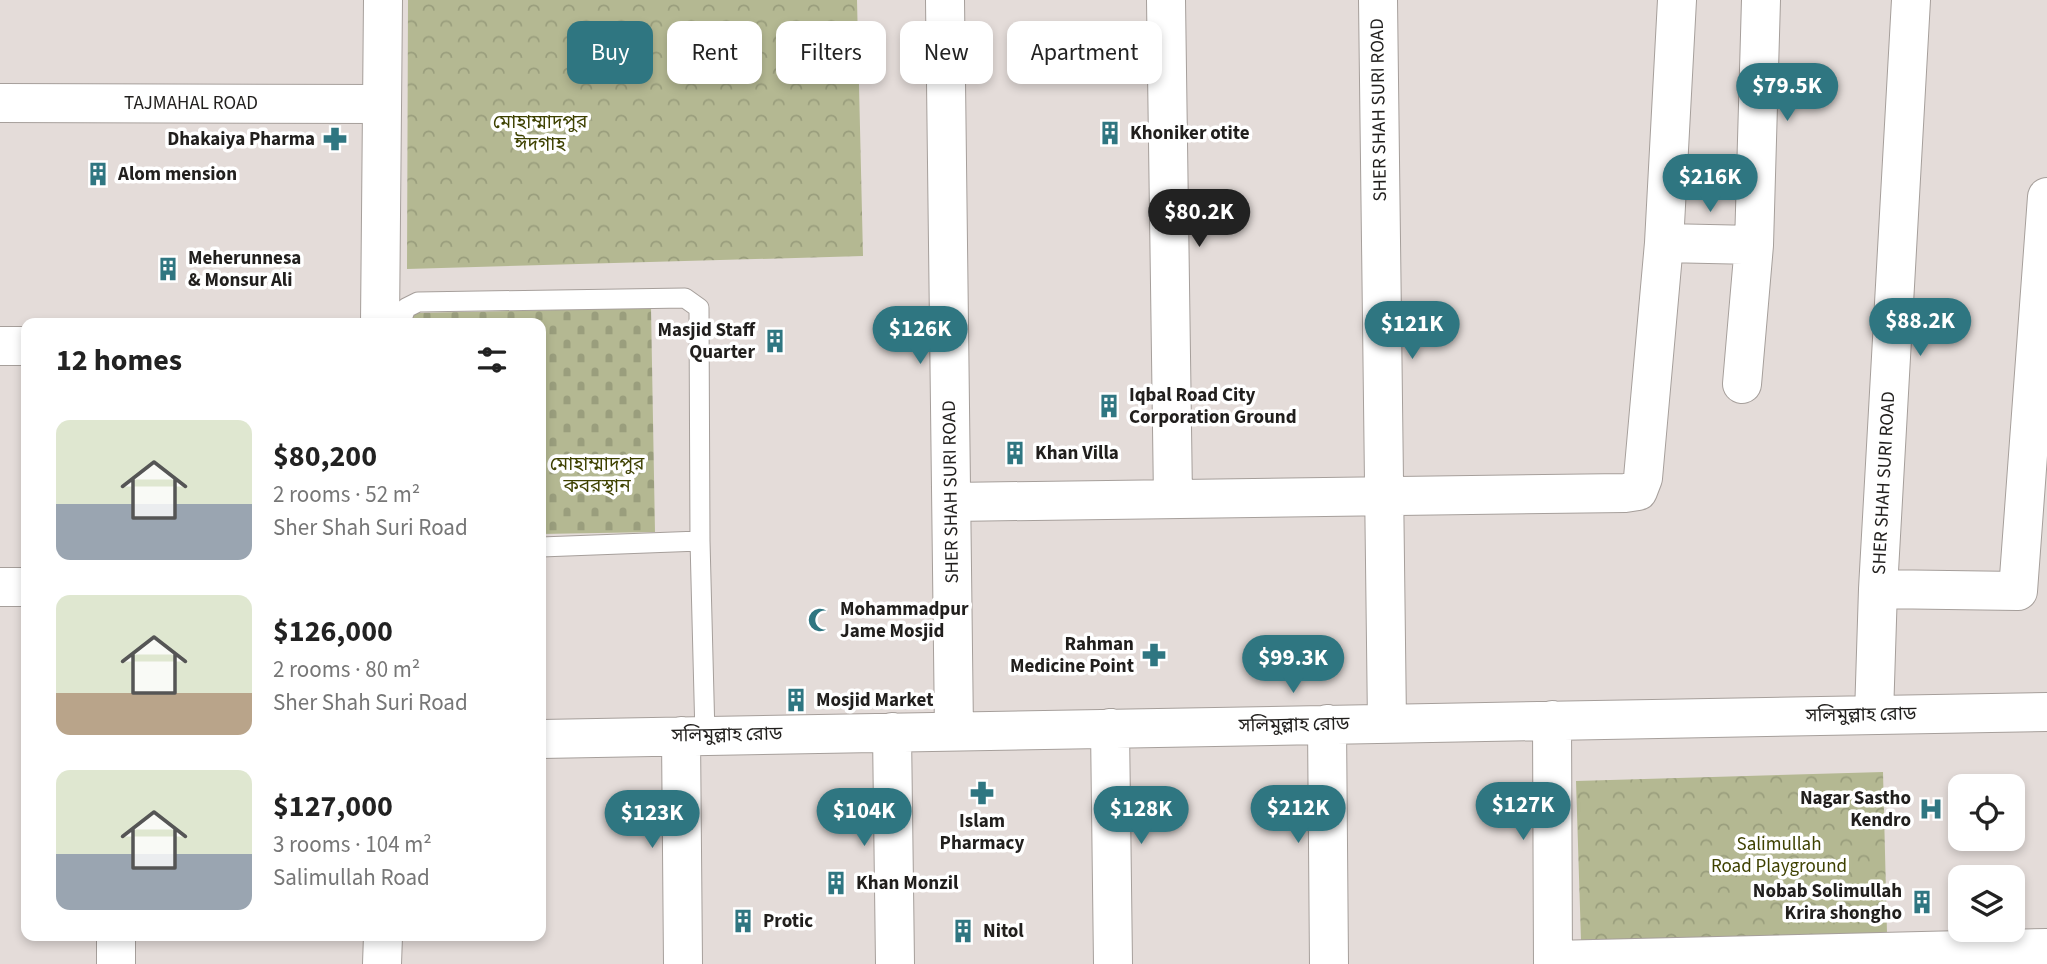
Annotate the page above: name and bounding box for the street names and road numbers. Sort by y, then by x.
street label: SHER SHAH SURI ROAD [1364,18,1394,202]
street label: TAJMAHAL ROAD [124,90,258,117]
street label: SHER SHAH SURI ROAD [1866,391,1902,575]
street label: SHER SHAH SURI ROAD [936,400,966,584]
street label: সলিমুল্লাহ রোড [1804,701,1917,729]
street label: সলিমুল্লাহ রোড [1237,711,1350,739]
street label: সলিমুল্লাহ রোড [670,721,783,749]

